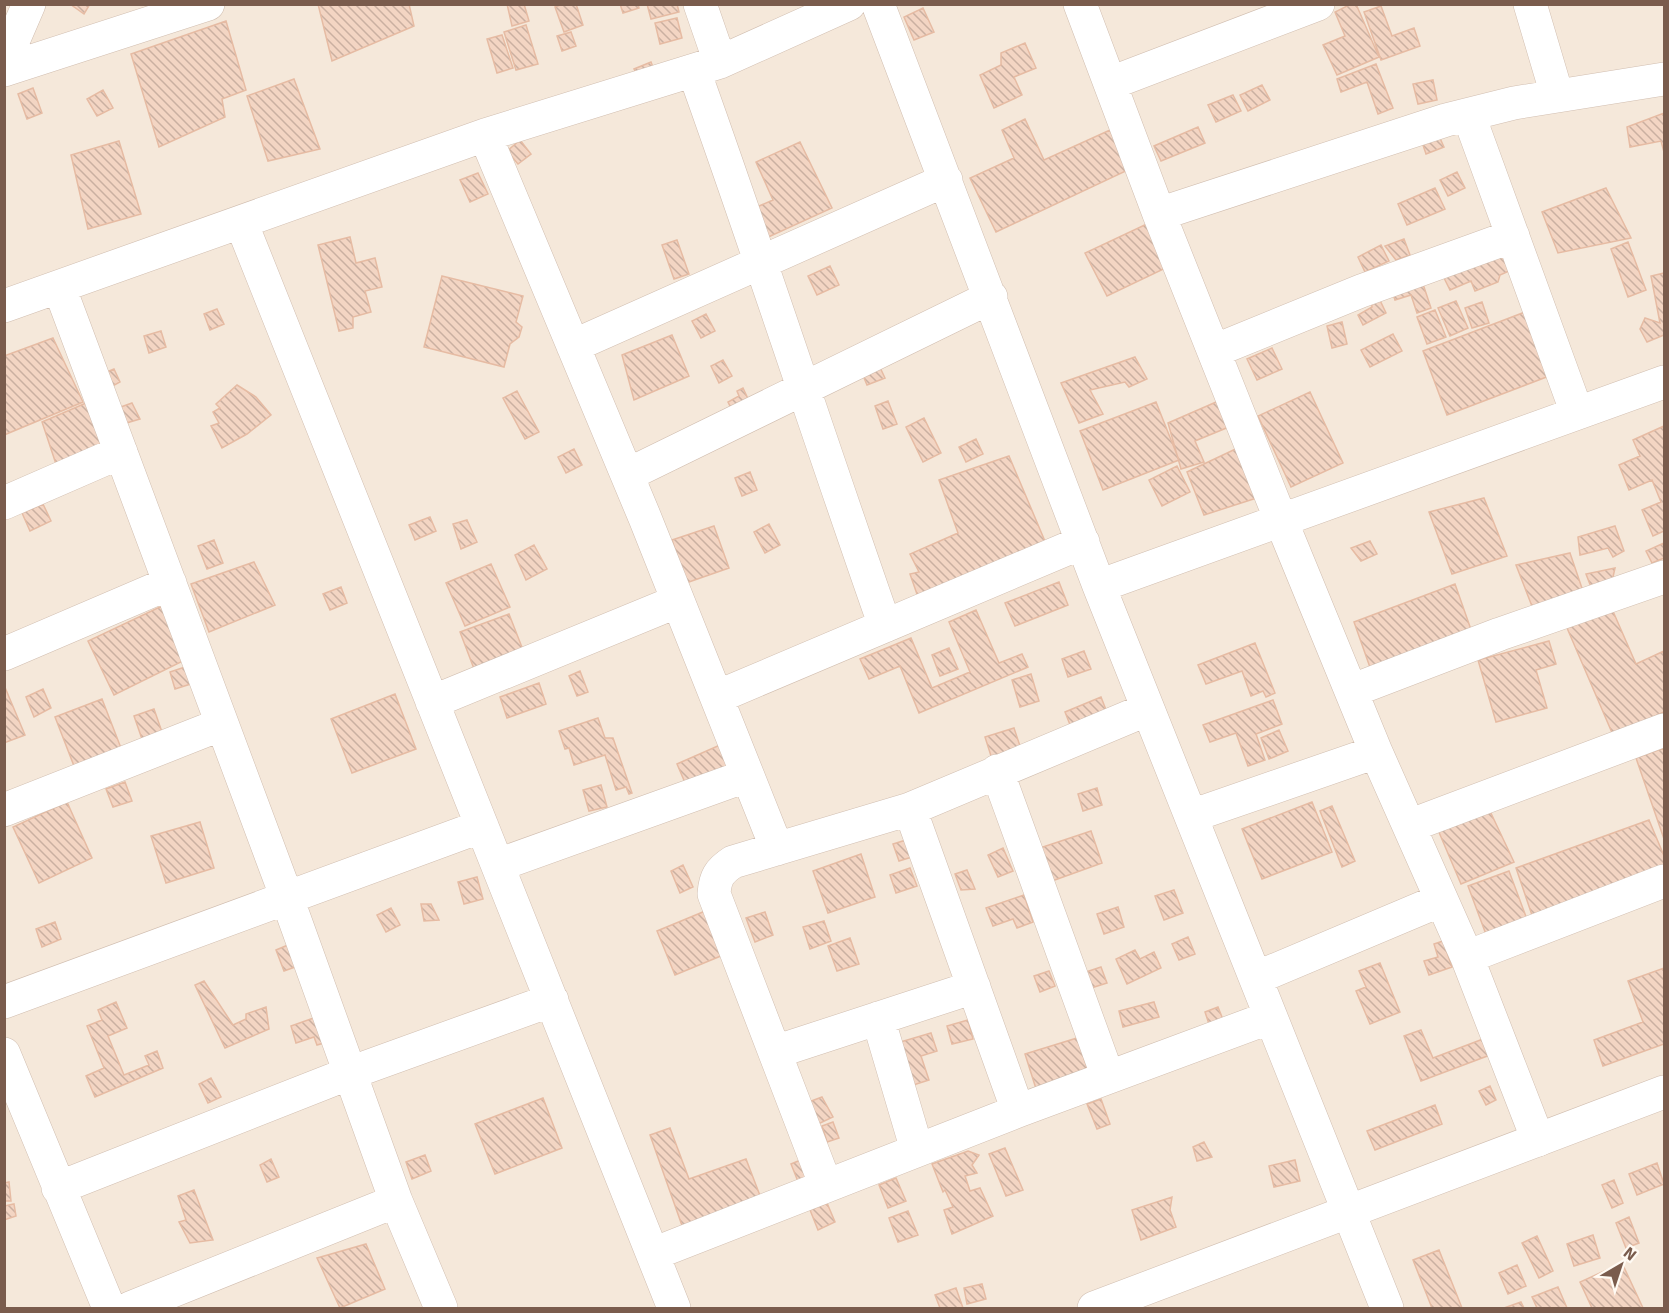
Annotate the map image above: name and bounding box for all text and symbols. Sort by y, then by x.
north arrow [1591,1235,1651,1295]
text: N [1619,1243,1640,1265]

